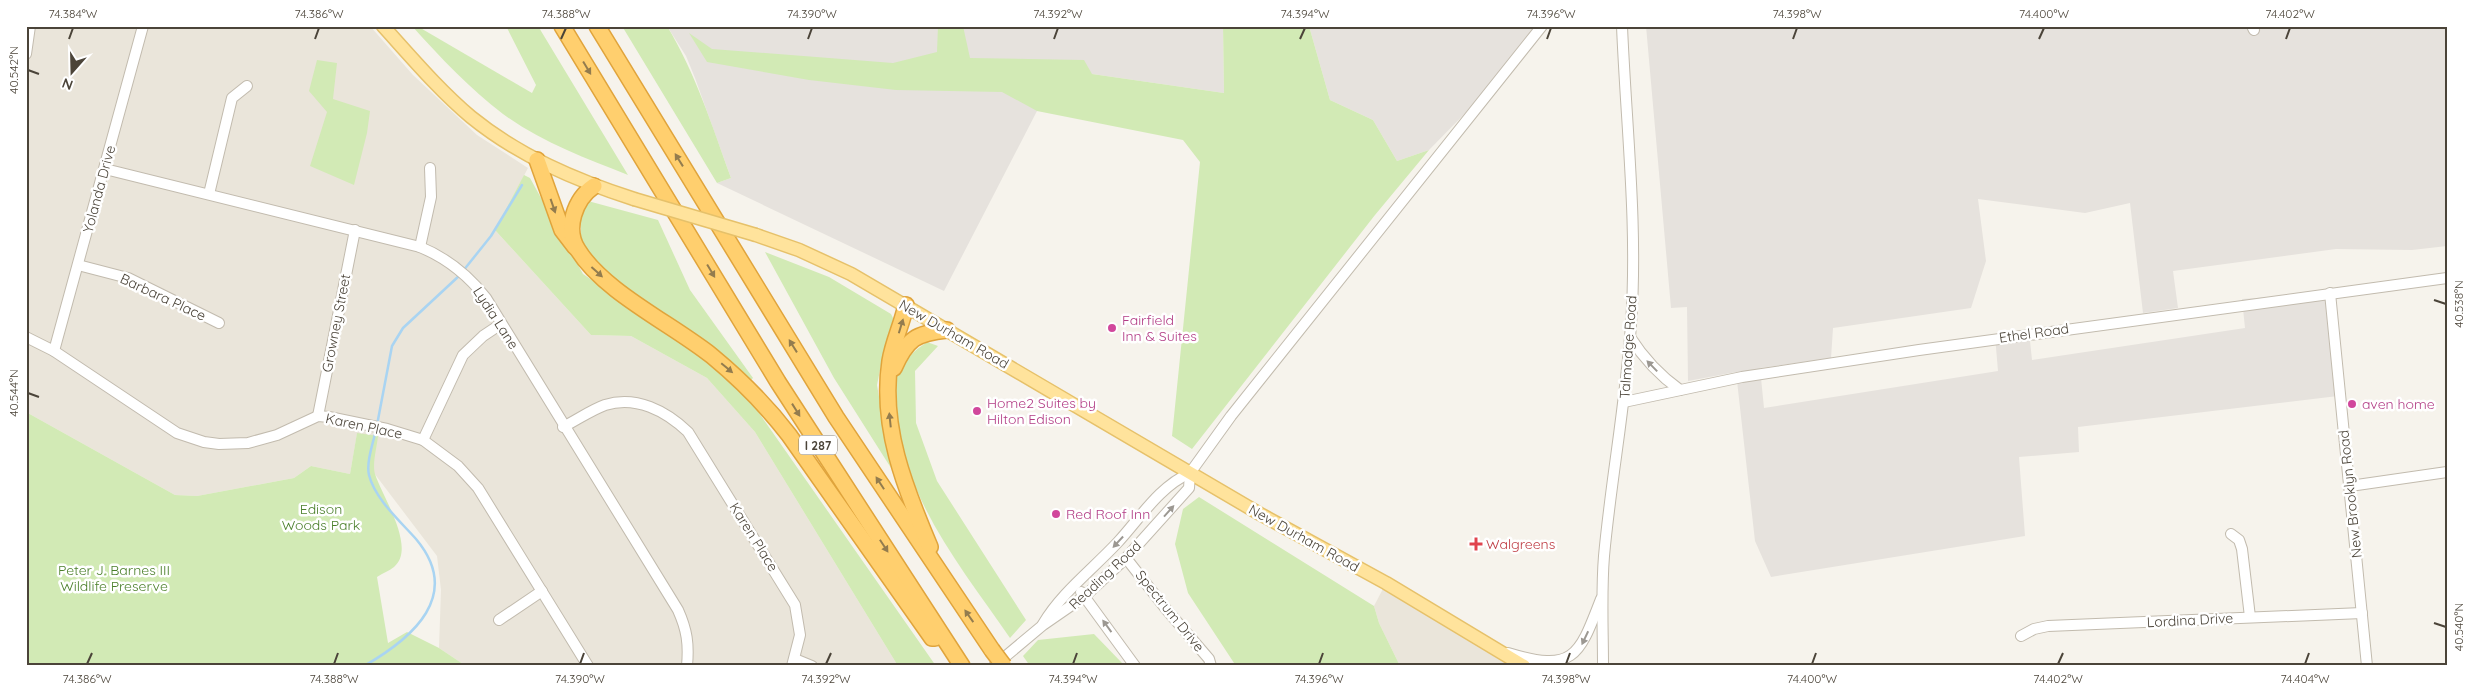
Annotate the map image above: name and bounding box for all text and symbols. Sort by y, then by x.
text: 74.384°W [49,6,98,21]
text: 74.386°W [295,6,344,21]
text: 74.388°W [542,6,591,21]
text: 74.390°W [787,6,837,21]
text: 74.392°W [1033,6,1083,21]
text: 74.394°W [1280,6,1330,21]
text: 74.396°W [1526,6,1576,21]
text: 74.398°W [1772,6,1822,21]
text: 74.400°W [2019,6,2069,21]
text: 74.402°W [2265,6,2315,21]
text: 40.542°N [6,46,21,94]
north arrow [48,48,98,98]
one-way arrow [583,61,592,74]
text: N [60,74,75,94]
street label: Yolanda Drive [79,143,119,235]
one-way arrow [674,153,684,167]
one-way arrow [550,199,558,214]
one-way arrow [706,265,715,278]
one-way arrow [590,266,603,277]
street label: Barbara Place [117,269,209,325]
street label: Growney Street [318,272,354,374]
text: 40.538°N [2451,280,2466,328]
street label: Lydia Lane [469,283,523,353]
street label: New Durham Road [896,295,1012,373]
street label: Talmadge Road [1615,295,1641,399]
place label: Fairfield Inn & Suites [1122,311,1197,345]
one-way arrow [897,318,905,333]
street label: Ethel Road [1998,319,2070,347]
marker: Fairfield Inn & Suites [1106,322,1118,334]
one-way arrow [788,340,797,353]
one-way arrow [1646,361,1658,373]
one-way arrow [720,363,733,374]
text: 40.544°N [6,369,21,417]
place label: Home2 Suites by Hilton Edison [987,394,1096,428]
place label: aven home [2362,395,2435,413]
marker: aven home [2346,398,2358,410]
one-way arrow [791,403,800,417]
marker: Home2 Suites by Hilton Edison [971,405,983,417]
street label: Karen Place [324,409,404,443]
one-way arrow [886,411,894,427]
street label: New Brooklyn Road [2334,429,2366,559]
road number: I 287 [799,436,837,454]
one-way arrow [875,477,885,490]
street label: Karen Place [726,499,782,575]
park label: Edison Woods Park [282,500,360,534]
street label: New Durham Road [1246,500,1362,576]
place label: Red Roof Inn [1066,505,1150,523]
one-way arrow [1163,505,1175,517]
marker: Red Roof Inn [1050,508,1062,520]
place label: Walgreens [1486,535,1555,553]
one-way arrow [1112,536,1124,548]
street label: Reading Road [1065,537,1145,613]
marker: Walgreens [1470,538,1482,550]
one-way arrow [879,540,889,553]
park label: Peter J. Barnes III Wildlife Preserve [58,561,170,595]
street label: Spectrum Drive [1132,567,1208,656]
text: 40.540°N [2451,603,2466,651]
street label: Lordina Drive [2146,609,2234,631]
one-way arrow [964,610,974,623]
one-way arrow [1101,620,1112,633]
one-way arrow [1581,631,1589,645]
text: 74.386°W [63,671,112,686]
text: 74.388°W [310,671,359,686]
text: 74.390°W [555,671,605,686]
text: 74.392°W [801,671,851,686]
text: 74.394°W [1048,671,1098,686]
text: 74.396°W [1294,671,1344,686]
text: 74.398°W [1541,671,1591,686]
text: 74.400°W [1787,671,1837,686]
text: 74.402°W [2033,671,2083,686]
text: 74.404°W [2280,671,2330,686]

